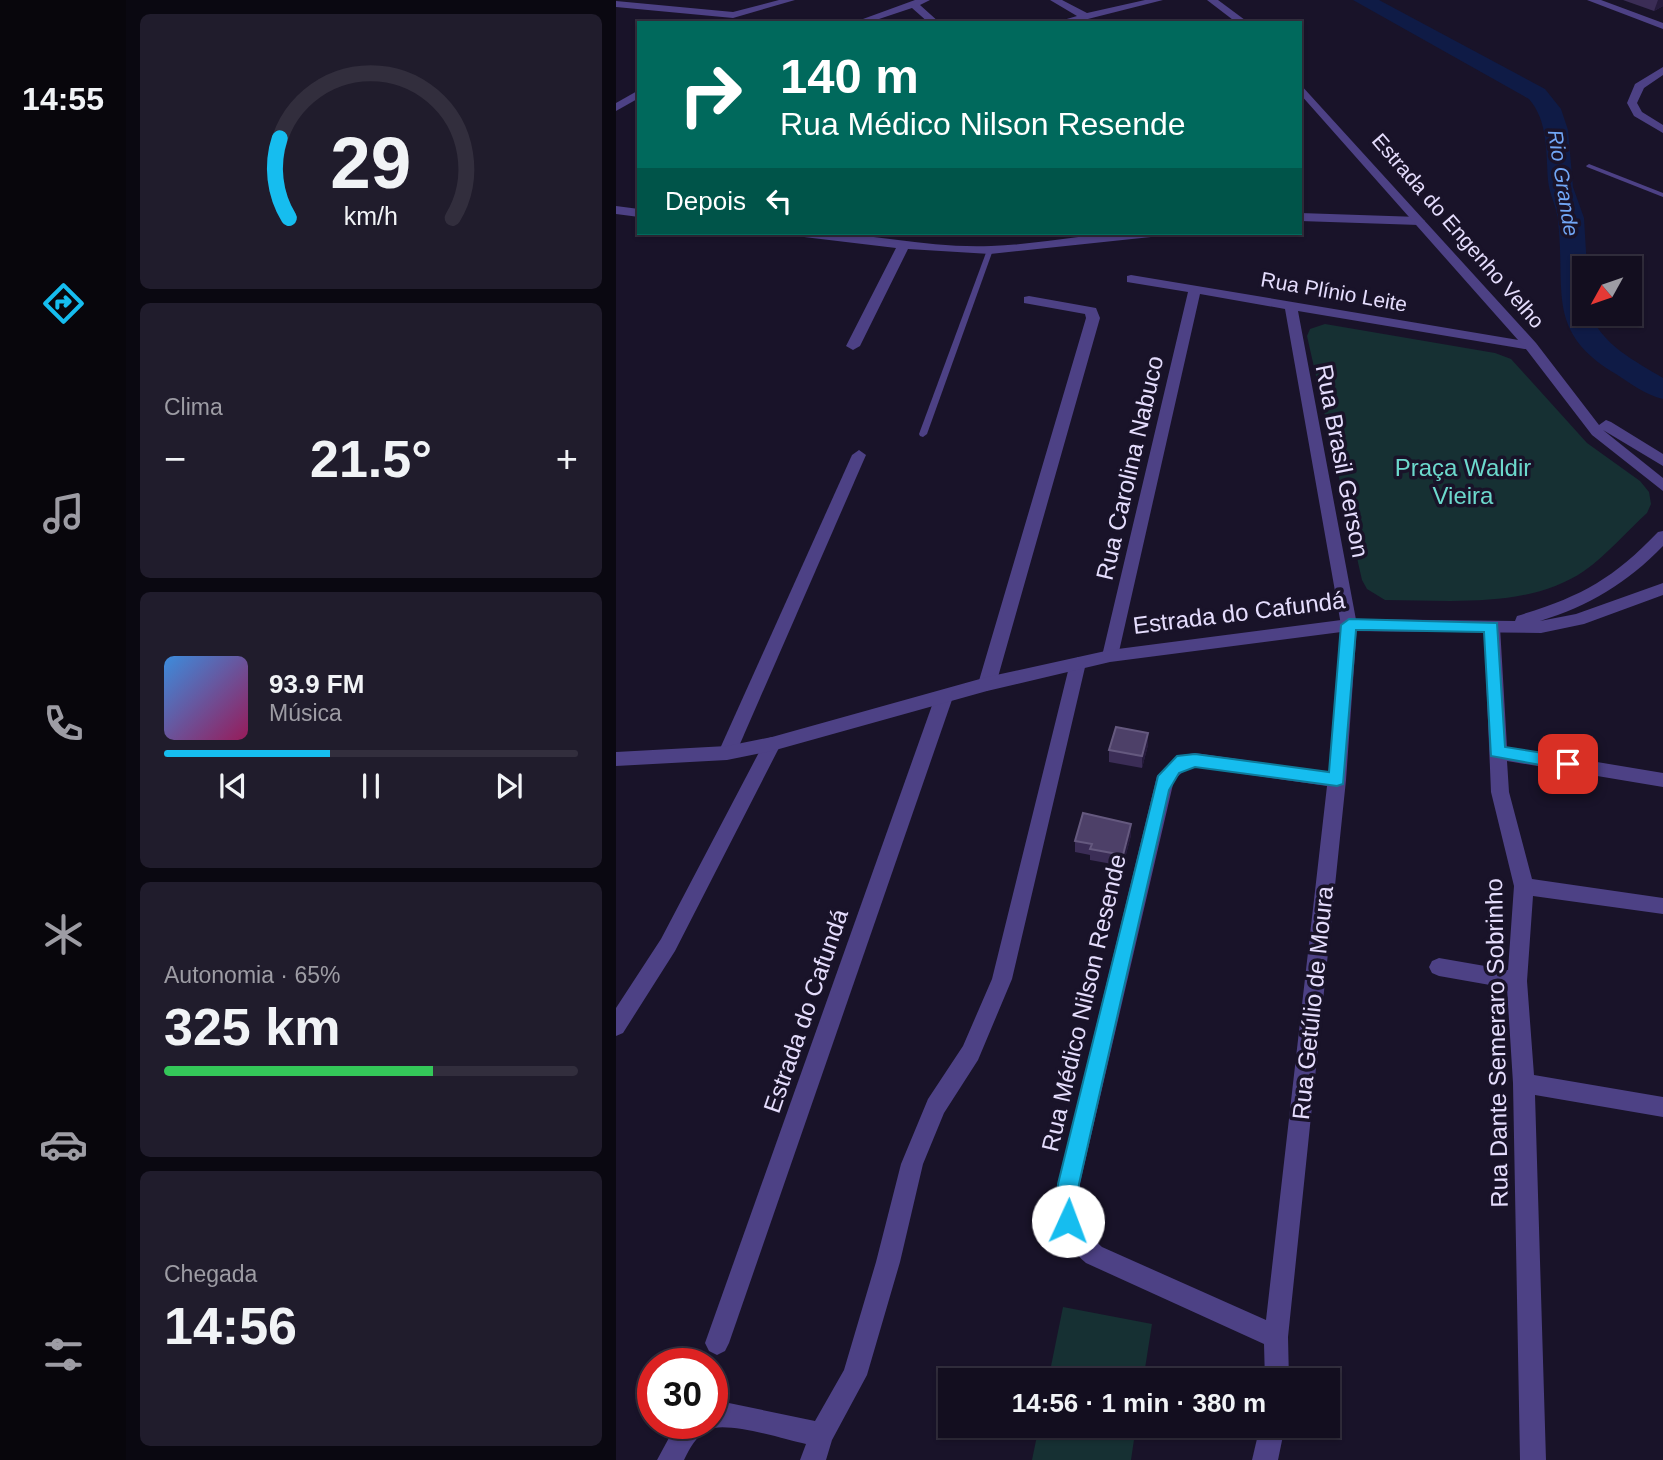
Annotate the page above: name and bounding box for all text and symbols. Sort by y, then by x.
icon: right [665,49,756,140]
text: 140 m [780,49,919,103]
text: 14:55 [22,81,104,117]
text: Rua Médico Nilson Resende [780,106,1186,142]
text: 29 [331,122,411,203]
water label: Rio Grande [1544,128,1583,238]
street label: Estrada do Engenho Velho [1368,129,1549,333]
icon: left [760,182,798,220]
text: Depois [665,186,746,216]
text: km/h [344,201,398,229]
north arrow [1572,256,1642,326]
map controls [1572,256,1642,326]
street label: Rua Plínio Leite [1259,267,1409,316]
icon: directions [39,279,88,328]
street label: Rua Carolina Nabuco [1091,353,1168,583]
street label: Rua Brasil Gerson [1311,362,1374,560]
text: Clima [164,394,223,420]
text: 21.5° [310,430,432,488]
text: − [164,438,186,480]
text: + [556,438,578,480]
park label: Praça Waldir Vieira [1395,454,1531,509]
icon: music [39,489,88,538]
street label: Estrada do Cafundá [1131,586,1347,639]
text: 93.9 FM [269,669,364,699]
icon: phone [39,699,88,748]
text: Música [269,700,342,726]
pin [1538,734,1598,794]
icon: arrive [1549,745,1587,783]
icon: previous [214,767,252,805]
icon: pause [352,767,390,805]
icon: next [490,767,528,805]
street label: Rua Médico Nilson Resende [1036,852,1131,1154]
street label: Rua Dante Semeraro Sobrinho [1480,878,1513,1208]
street label: Rua Getúlio de Moura [1287,884,1338,1121]
street label: Estrada do Cafundá [758,905,853,1116]
icon: climate [39,910,88,959]
text: Autonomia · 65% [164,962,340,988]
text: 325 km [164,998,340,1056]
icon: car [39,1120,88,1169]
position arrow [1031,1184,1105,1258]
text: Chegada [164,1261,257,1287]
text: 14:56 [164,1297,297,1355]
icon: filters [39,1330,88,1379]
speed limit sign: 30 [637,1348,728,1439]
text: 14:56 · 1 min · 380 m [1012,1388,1266,1418]

